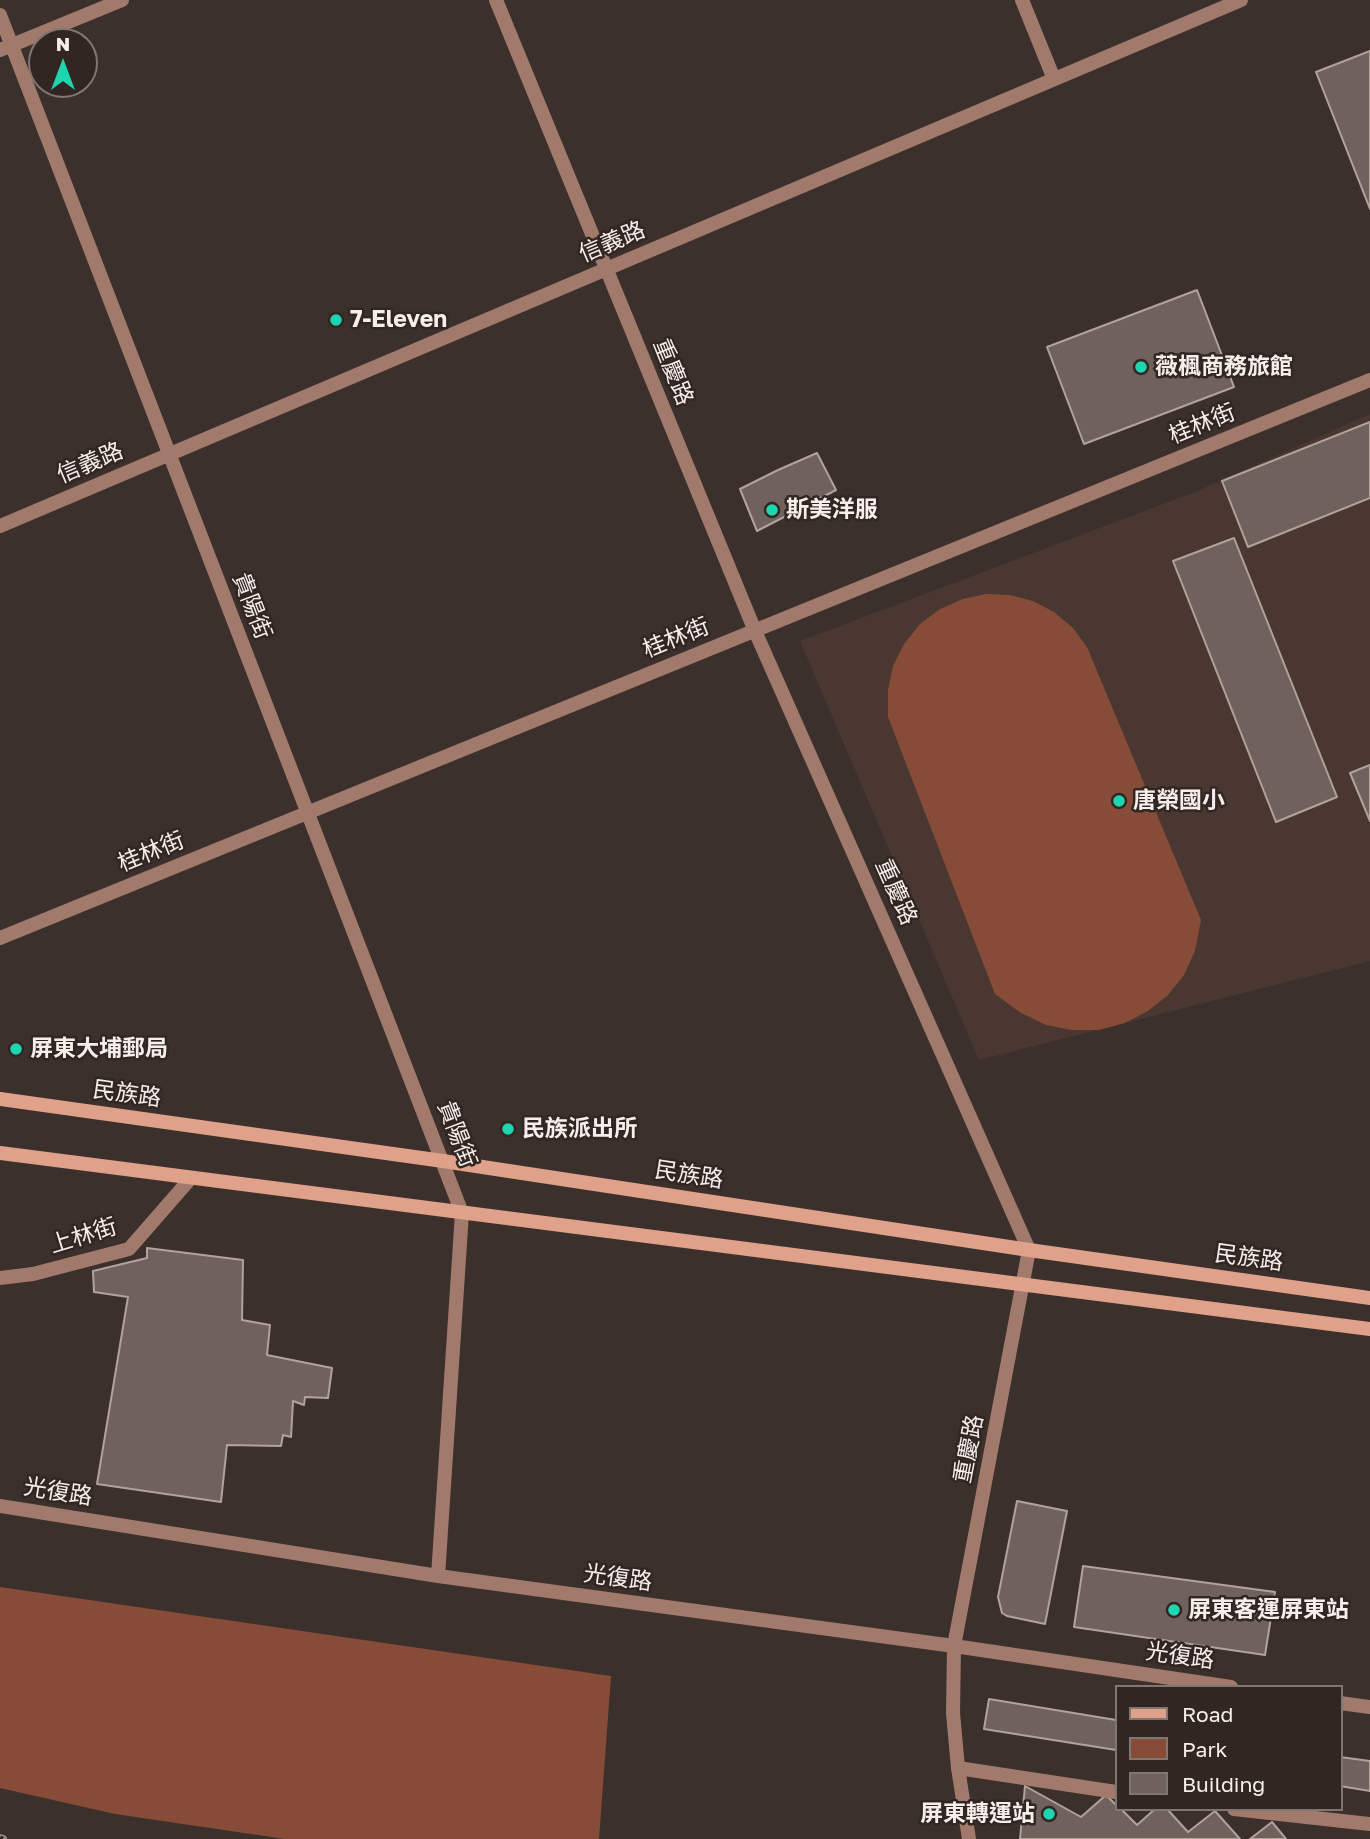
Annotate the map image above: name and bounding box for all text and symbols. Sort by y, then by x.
north arrow [28,28,98,98]
text: N [56,32,70,55]
street label: 信義路 [575,216,649,268]
place label: 7-Eleven [350,306,447,334]
marker: 7-Eleven [328,312,344,328]
street label: 重慶路 [647,335,699,409]
place label: 薇楓商務旅館 [1155,353,1293,381]
marker: 薇楓商務旅館 [1133,359,1149,375]
street label: 桂林街 [1165,398,1239,450]
street label: 信義路 [53,437,127,489]
place label: 斯美洋服 [786,496,878,524]
marker: 斯美洋服 [764,502,780,518]
street label: 貴陽街 [227,569,277,643]
street label: 桂林街 [639,612,713,664]
place label: 唐榮國小 [1133,787,1225,815]
marker: 唐榮國小 [1111,793,1127,809]
street label: 桂林街 [114,826,188,878]
street label: 重慶路 [869,855,923,929]
place label: 屏東大埔郵局 [30,1035,168,1063]
marker: 屏東大埔郵局 [8,1041,24,1057]
street label: 民族路 [91,1076,163,1112]
street label: 貴陽街 [432,1097,482,1171]
place label: 民族派出所 [522,1115,637,1143]
marker: 民族派出所 [500,1121,516,1137]
street label: 民族路 [653,1156,725,1194]
street label: 上林街 [46,1213,120,1259]
street label: 民族路 [1213,1240,1285,1276]
street label: 重慶路 [949,1413,989,1485]
street label: 光復路 [22,1473,94,1511]
street label: 光復路 [582,1560,654,1596]
place label: 屏東客運屏東站 [1188,1596,1349,1624]
marker: 屏東客運屏東站 [1166,1602,1182,1618]
street label: 光復路 [1144,1638,1216,1674]
legend [1114,1685,1342,1811]
text: Road [1182,1701,1233,1727]
text: Park [1182,1736,1227,1762]
text: Building [1182,1771,1265,1797]
place label: 屏東轉運站 [920,1800,1035,1828]
marker: 屏東轉運站 [1041,1806,1057,1822]

